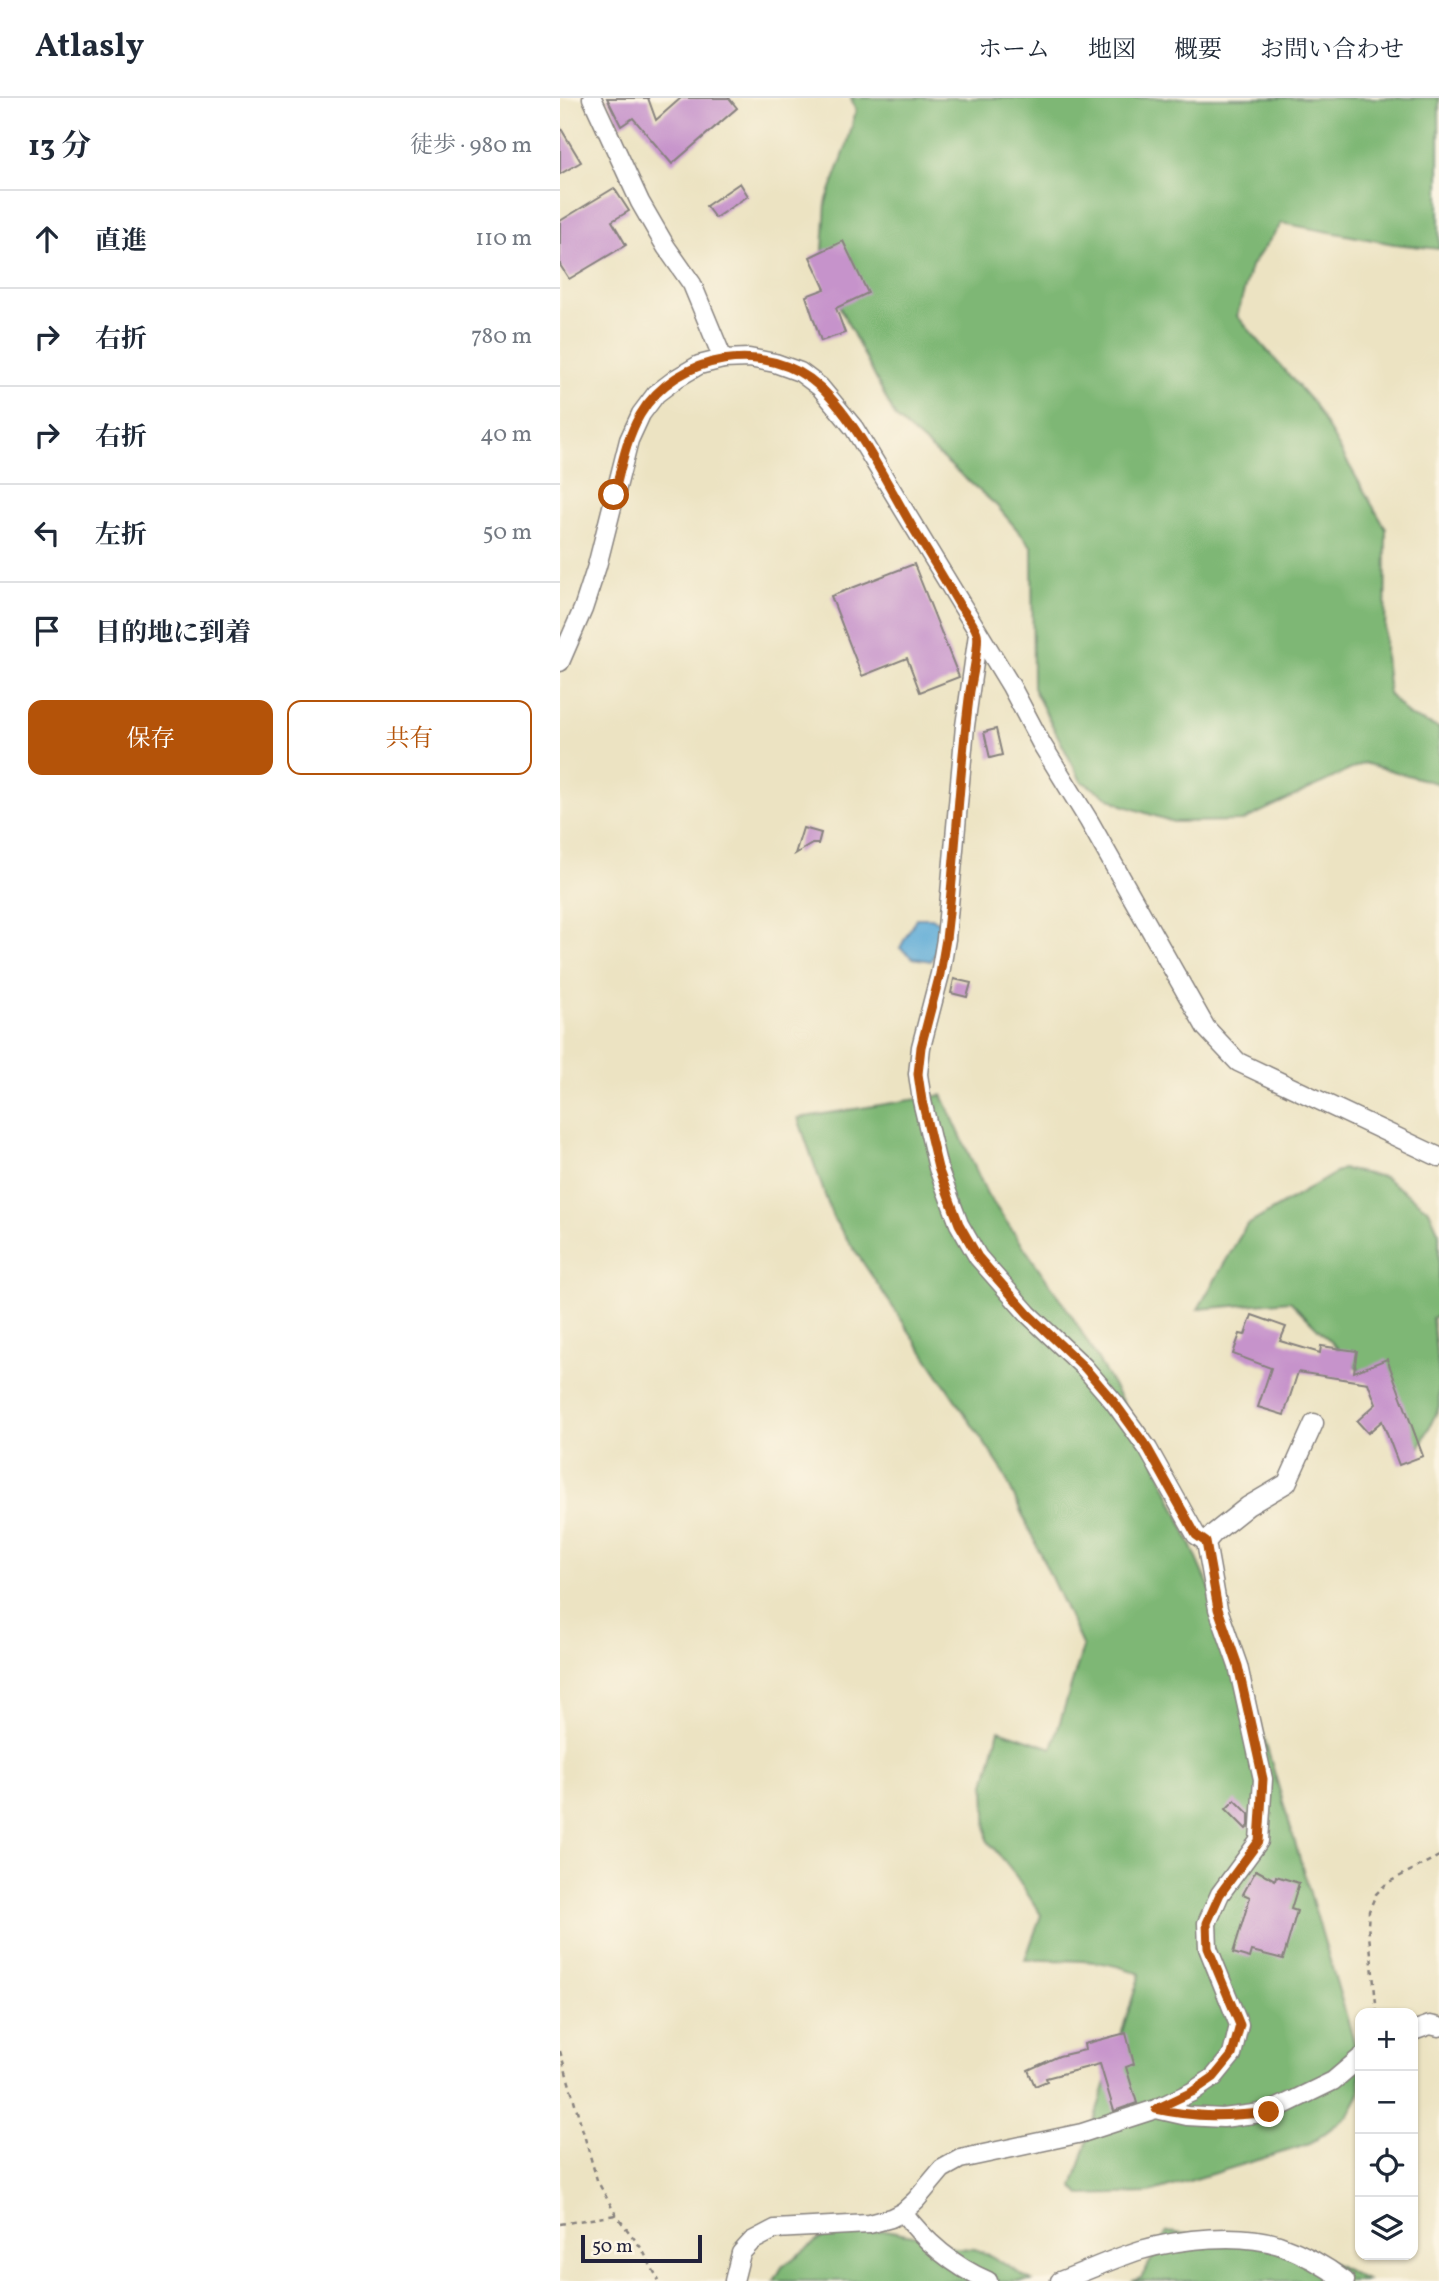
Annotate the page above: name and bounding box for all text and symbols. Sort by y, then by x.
text: Atlasly [35,25,144,71]
text: ホーム [978,34,1050,68]
text: 地図 [1088,34,1136,68]
text: 概要 [1174,34,1222,68]
text: お問い合わせ [1260,34,1404,68]
text: 13 分 [28,126,91,168]
text: 徒歩 · 980 m [410,130,532,162]
icon: ahead [28,220,66,258]
text: 110 m [475,223,532,255]
text: 直進 [95,224,147,260]
icon: right [28,318,66,356]
text: 780 m [471,321,532,353]
text: 右折 [95,322,147,358]
icon: right [28,416,66,454]
text: 40 m [480,419,532,451]
text: 右折 [95,420,147,456]
route start [598,479,629,510]
icon: left [28,514,66,552]
text: 50 m [483,517,532,549]
text: 左折 [95,518,147,554]
icon: arrive [28,612,66,650]
text: 目的地に到着 [95,616,251,652]
button: 保存 [28,700,273,775]
button: 共有 [287,700,532,775]
map controls [1355,2008,1418,2260]
button: + [1355,2008,1418,2071]
button: − [1355,2071,1418,2134]
route end [1253,2096,1284,2127]
button: locate [1355,2134,1418,2197]
button: layers [1355,2197,1418,2260]
scale bar [581,2232,702,2264]
text: 50 m [592,2234,633,2260]

